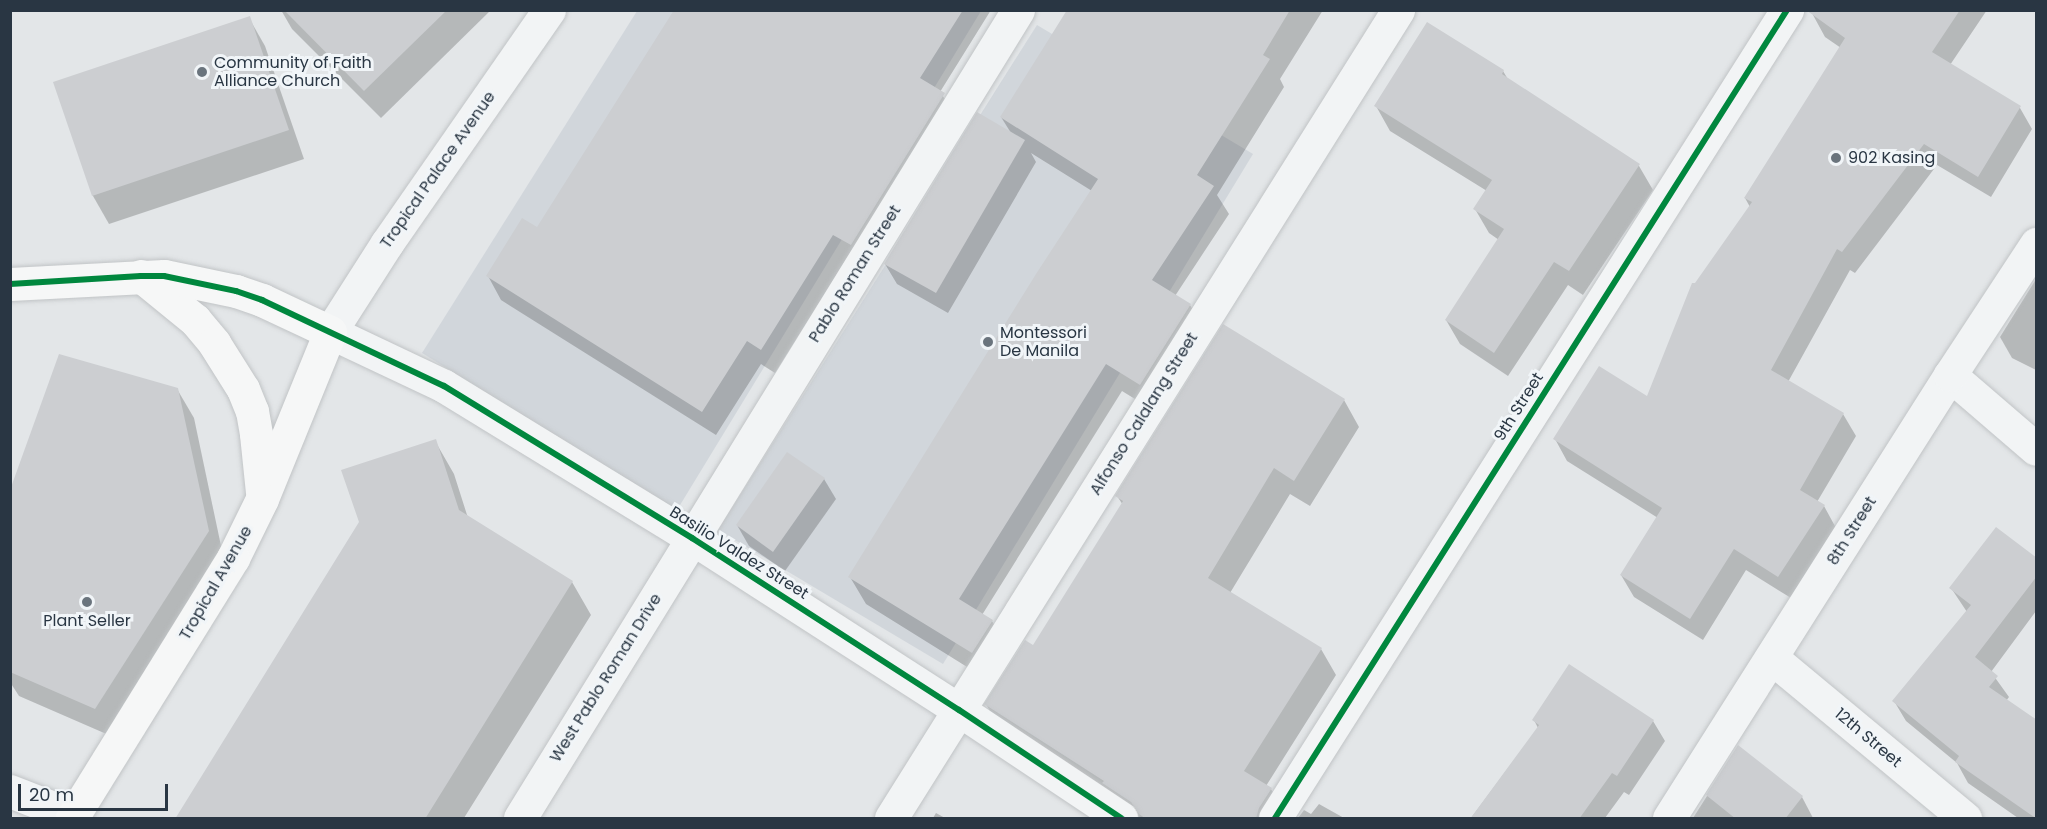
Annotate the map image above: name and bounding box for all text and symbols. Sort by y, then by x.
place label: Community of Faith Alliance Church [214,53,372,91]
marker: Community of Faith Alliance Church [195,65,209,79]
street label: Tropical Palace Avenue [376,88,500,252]
place label: 902 Kasing [1848,148,1935,168]
marker: 902 Kasing [1829,151,1843,165]
street label: Pablo Roman Street [805,202,905,346]
place label: Montessori De Manila [1000,323,1087,361]
street label: Alfonso Calalang Street [1086,329,1202,499]
marker: Montessori De Manila [981,335,995,349]
street label: 9th Street [1490,369,1548,445]
street label: 8th Street [1823,493,1881,569]
street label: Basilio Valdez Street [666,502,812,604]
street label: Tropical Avenue [176,523,256,643]
street label: West Pablo Roman Drive [546,590,666,766]
marker: Plant Seller [80,595,94,609]
place label: Plant Seller [43,611,131,631]
street label: 12th Street [1831,704,1905,772]
scale bar [21,772,171,810]
text: 20 m [29,782,74,807]

